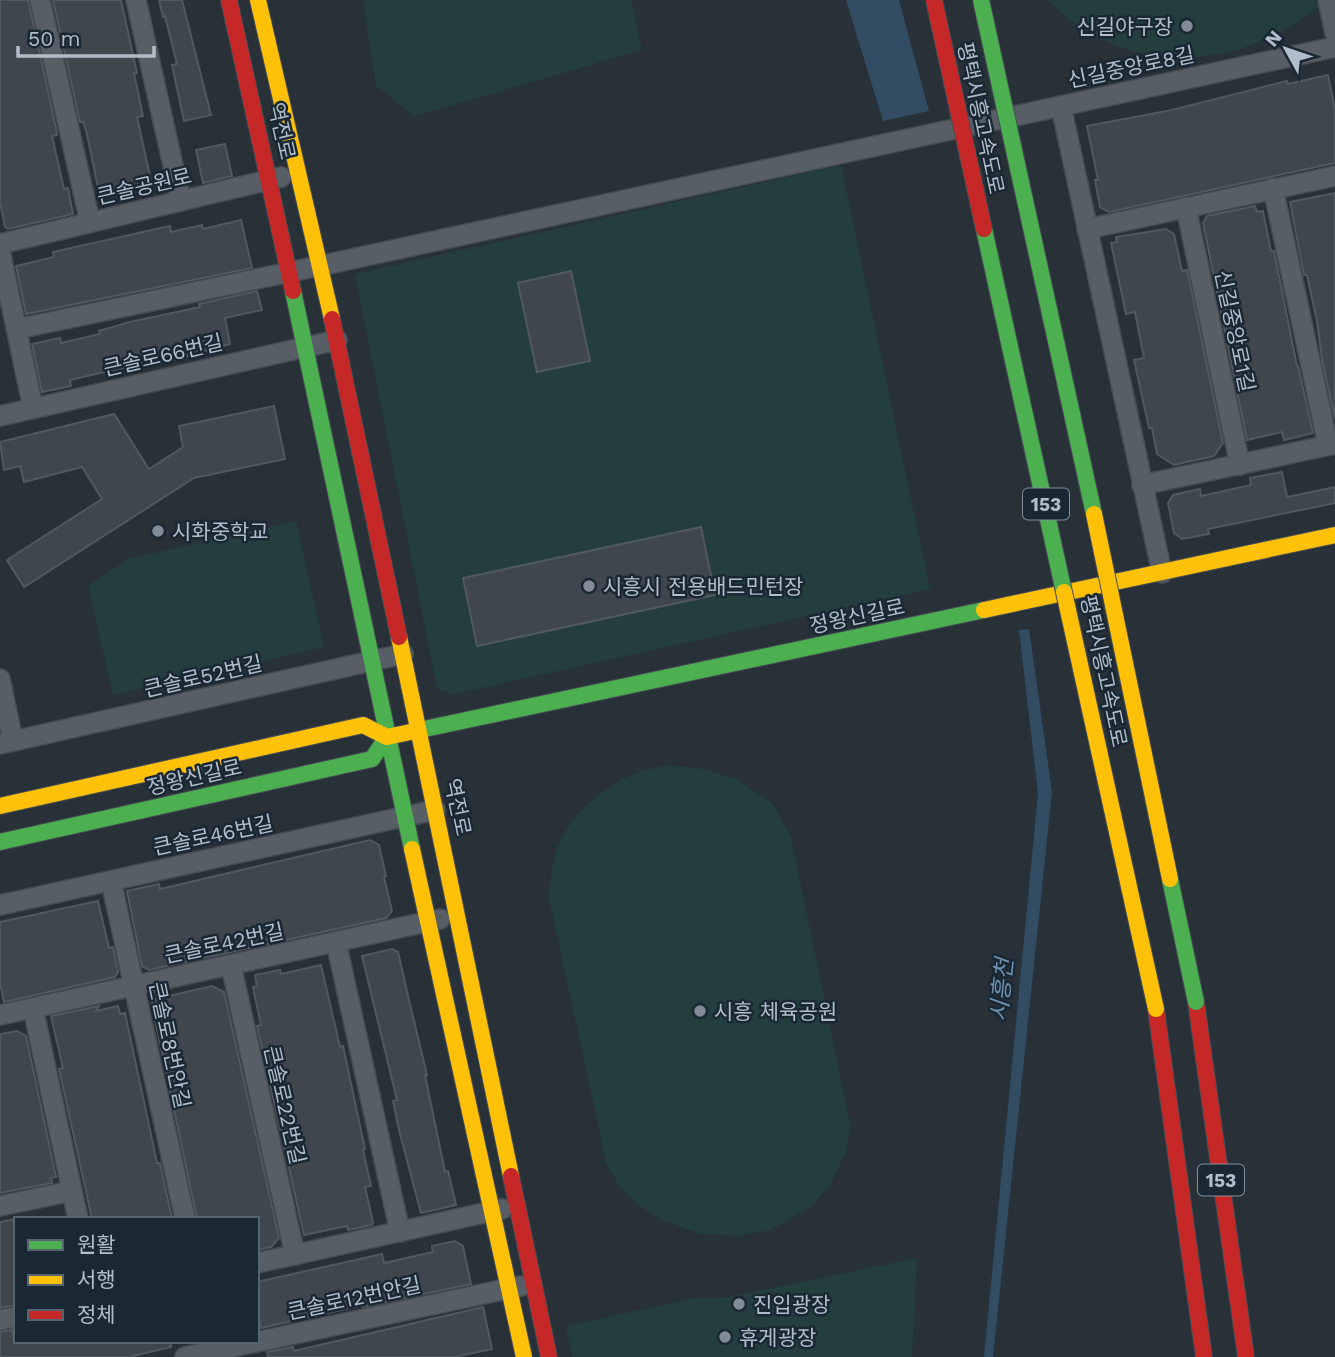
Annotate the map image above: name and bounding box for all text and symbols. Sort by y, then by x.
scale bar [18,14,154,58]
place label: 신길야구장 [1076,14,1173,39]
north arrow [1251,14,1321,84]
marker: 신길야구장 [1179,18,1195,34]
text: 50 m [28,26,80,51]
text: N [1260,26,1287,51]
street label: 평택시흥고속도로 [953,40,1009,196]
street label: 신길중앙로8길 [1065,41,1197,93]
street label: 역전로 [263,100,301,162]
street label: 큰솔공원로 [94,163,194,209]
street label: 신길중앙로1길 [1210,268,1260,394]
street label: 큰솔로66번길 [101,329,225,381]
road number: 153 [1023,489,1069,520]
place label: 시화중학교 [172,519,269,544]
marker: 시화중학교 [150,523,166,539]
place label: 시흥시 전용배드민턴장 [603,574,803,599]
marker: 시흥시 전용배드민턴장 [581,578,597,594]
street label: 평택시흥고속도로 [1076,593,1132,749]
street label: 정왕신길로 [807,594,907,638]
street label: 큰솔로52번길 [141,650,265,702]
street label: 정왕신길로 [144,754,244,800]
street label: 역전로 [440,776,476,838]
street label: 큰솔로46번길 [151,810,275,860]
street label: 큰솔로42번길 [162,918,286,968]
water label: 시흥천 [985,954,1019,1023]
street label: 큰솔로8번안길 [144,979,196,1111]
place label: 시흥 체육공원 [714,999,837,1024]
marker: 시흥 체육공원 [692,1003,708,1019]
street label: 큰솔로22번길 [259,1043,311,1167]
road number: 153 [1198,1164,1244,1196]
legend [14,1217,259,1343]
text: 원활 [77,1232,116,1257]
text: 서행 [77,1267,116,1292]
street label: 큰솔로12번안길 [285,1272,423,1324]
place label: 진입광장 [753,1292,830,1317]
marker: 진입광장 [731,1296,747,1312]
text: 정체 [77,1302,116,1327]
place label: 휴게광장 [739,1325,816,1350]
marker: 휴게광장 [717,1329,733,1345]

